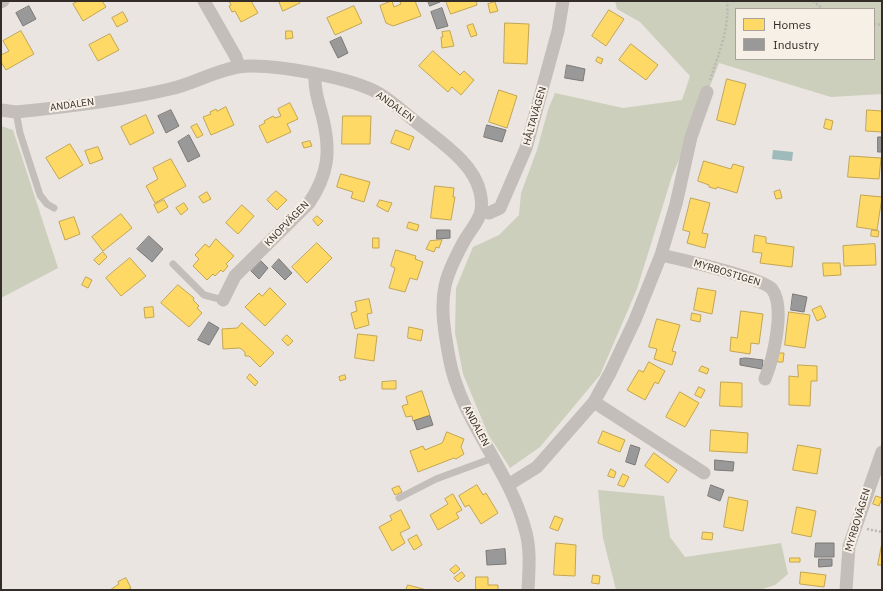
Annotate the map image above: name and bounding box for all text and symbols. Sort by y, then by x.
legend [735,8,875,60]
text: Homes [773,17,811,32]
text: Industry [773,37,819,52]
street label: HÅLTAVÄGEN [521,85,549,147]
street label: ANDALEN [374,89,416,125]
street label: ANDALEN [49,96,95,114]
street label: KNOPVÄGEN [262,199,312,249]
street label: MYRBOSTIGEN [692,257,762,289]
street label: ANDALEN [460,404,492,448]
street label: MYRBOVÄGEN [843,487,873,553]

